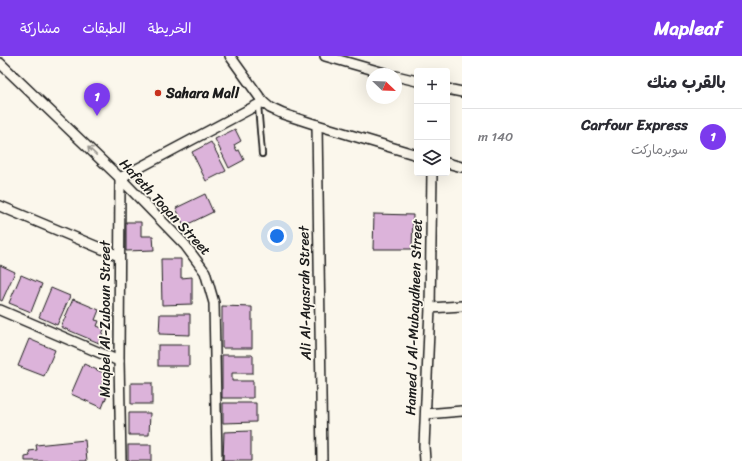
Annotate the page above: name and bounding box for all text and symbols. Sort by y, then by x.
text: Mapleaf [654,12,722,45]
text: مشاركة [20,16,60,41]
text: الطبقات [82,16,126,41]
text: الخريطة [148,16,191,41]
text: بالقرب منك [647,67,726,97]
north arrow [366,68,402,104]
map controls [414,68,450,176]
button: + [414,68,450,104]
place label: Sahara Mall [165,81,240,106]
pin: 1 [84,83,110,116]
marker: Sahara Mall [153,88,163,98]
button: − [414,104,450,140]
text: Carfour Express [581,112,688,138]
text: 140 m [478,125,513,148]
text: 1 [710,125,716,148]
text: سوبرماركت [631,138,688,161]
button: layers [414,140,450,176]
one-way arrow [87,146,97,156]
street label: Hafeth Toqan Street [113,152,217,262]
street label: Hamed J Al-Mubaydheen Street [398,218,430,416]
street label: Ali Al-Ayasrah Street [291,224,319,361]
your location [267,226,287,246]
street label: Muqbel Al-Zuboun Street [93,239,118,397]

